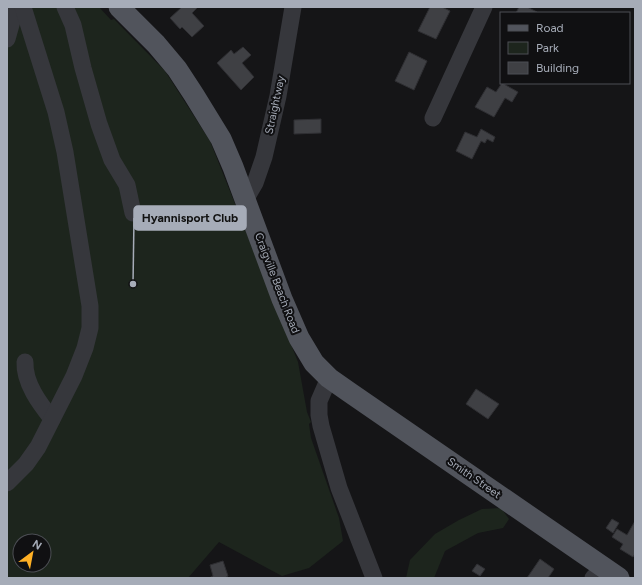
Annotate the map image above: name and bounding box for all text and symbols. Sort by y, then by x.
legend [500,12,630,84]
text: Road [536,21,564,35]
text: Park [536,41,559,55]
text: Building [536,61,579,75]
street label: Straightway [262,74,288,135]
callout: Hyannisport Club [134,206,246,230]
text: Hyannisport Club [142,211,238,225]
street label: Craigville Beach Road [252,231,302,335]
street label: Smith Street [445,455,503,501]
north arrow [12,533,52,573]
text: N [30,537,44,553]

